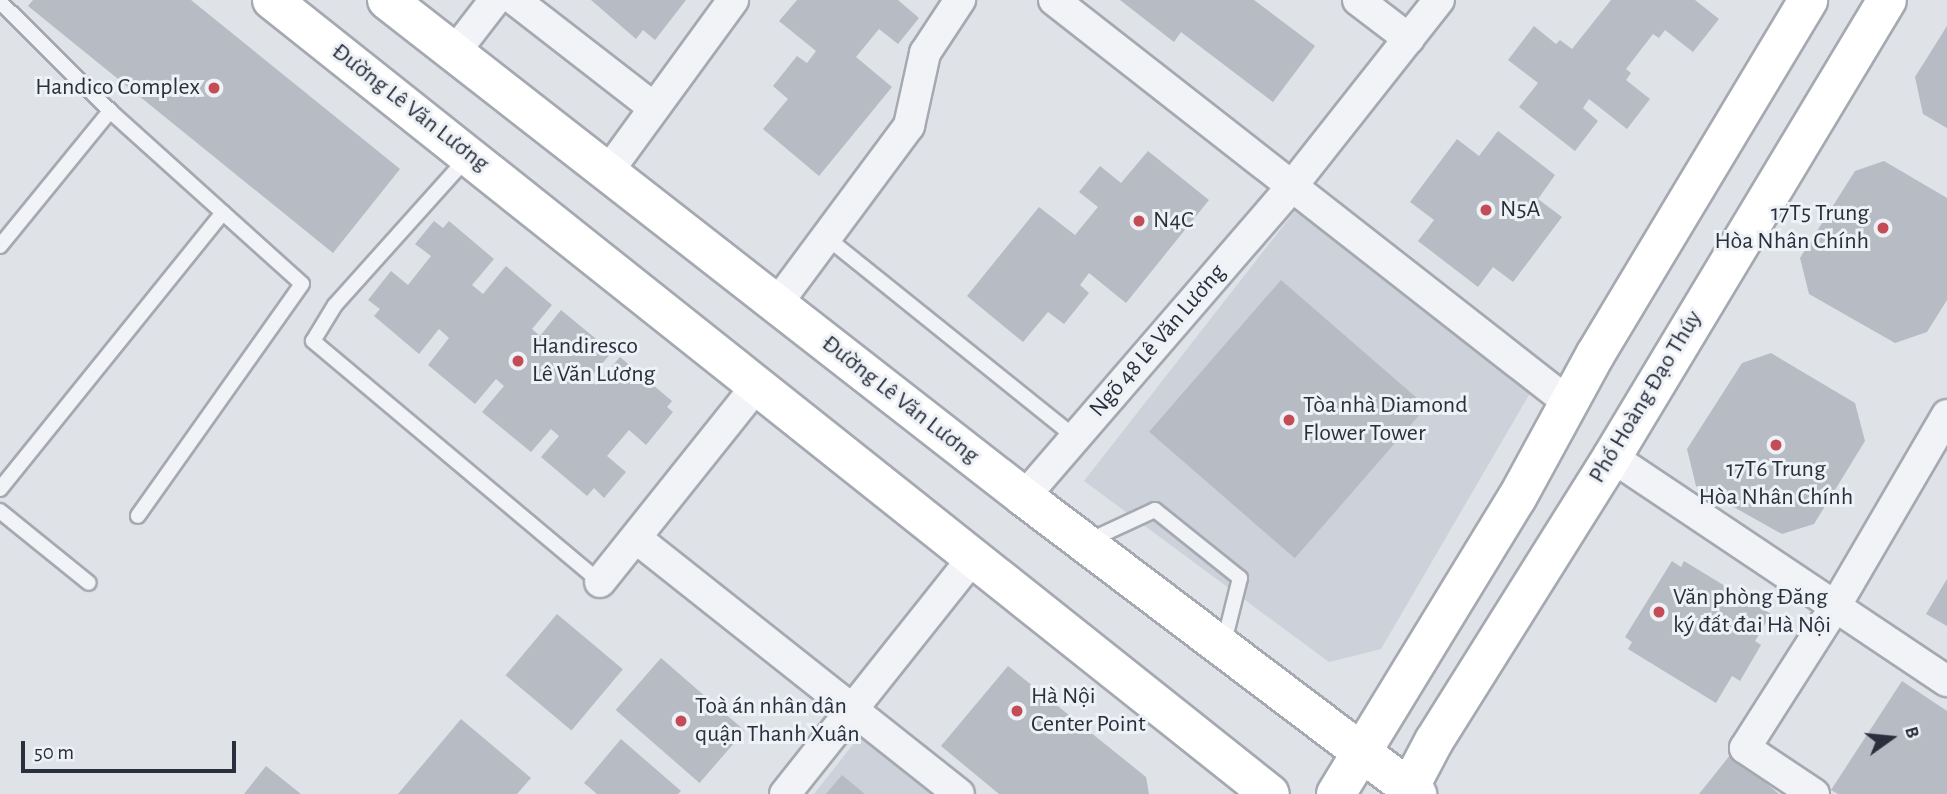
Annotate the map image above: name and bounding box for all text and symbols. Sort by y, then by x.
street label: Đường Lê Văn Lương [325,38,495,178]
place label: Handico Complex [35,74,200,102]
marker: Handico Complex [206,80,222,96]
place label: N5A [1500,196,1540,224]
place label: 17T5 Trung Hòa Nhân Chính [1715,200,1869,256]
marker: N5A [1478,202,1494,218]
place label: N4C [1153,207,1193,235]
marker: N4C [1131,213,1147,229]
marker: 17T5 Trung Hòa Nhân Chính [1875,220,1891,236]
street label: Ngõ 48 Lê Văn Lương [1084,259,1232,423]
street label: Phố Hoàng Đạo Thúy [1583,305,1709,489]
street label: Đường Lê Văn Lương [815,330,985,470]
place label: Handiresco Lê Văn Lương [532,333,655,389]
marker: Handiresco Lê Văn Lương [510,353,526,369]
place label: Tòa nhà Diamond Flower Tower [1303,392,1468,448]
marker: Tòa nhà Diamond Flower Tower [1281,412,1297,428]
marker: 17T6 Trung Hòa Nhân Chính [1768,437,1784,453]
place label: 17T6 Trung Hòa Nhân Chính [1699,456,1853,512]
place label: Văn phòng Đăng ký đất đai Hà Nội [1673,584,1831,640]
marker: Văn phòng Đăng ký đất đai Hà Nội [1651,604,1667,620]
place label: Hà Nội Center Point [1031,683,1146,739]
place label: Toà án nhân dân quận Thanh Xuân [695,693,860,749]
marker: Hà Nội Center Point [1009,703,1025,719]
north arrow [1856,703,1926,773]
marker: Toà án nhân dân quận Thanh Xuân [673,713,689,729]
text: B [1901,725,1922,740]
scale bar [24,728,240,772]
text: 50 m [34,742,74,763]

